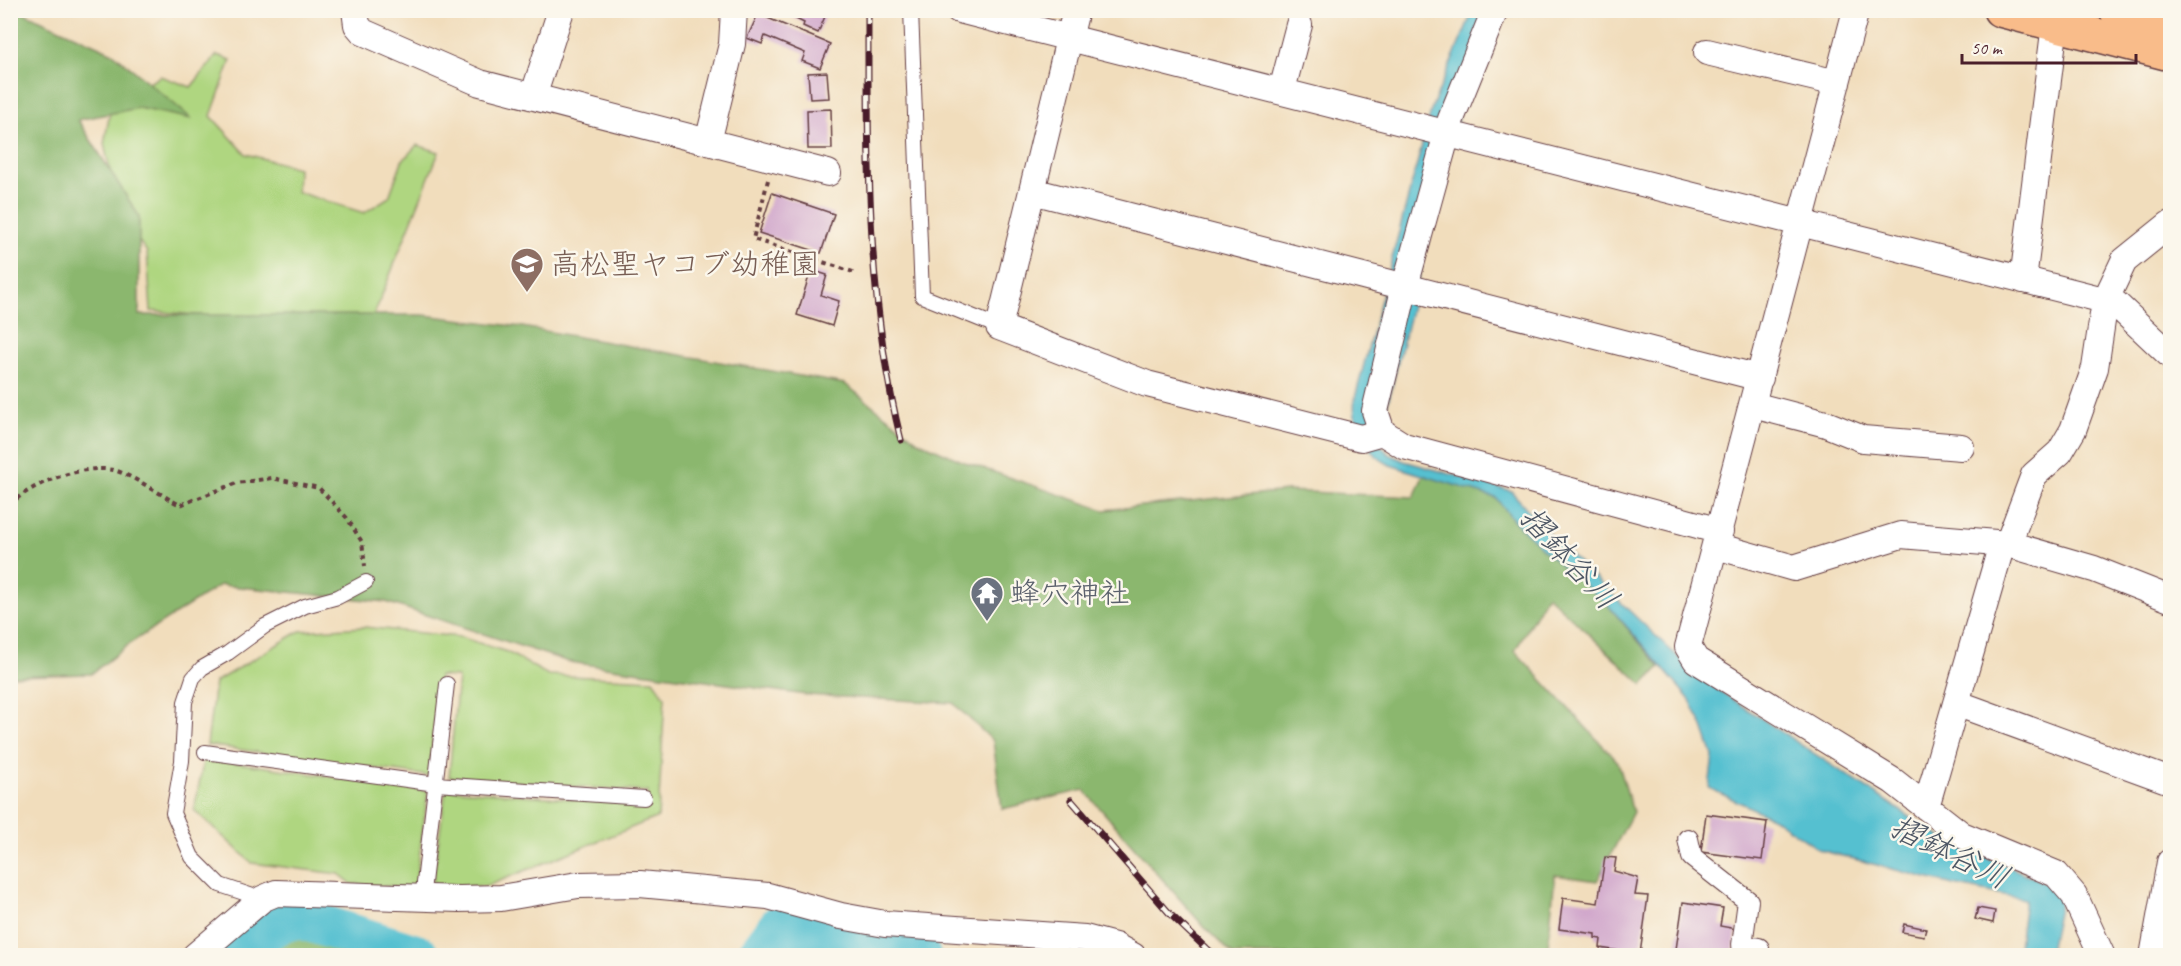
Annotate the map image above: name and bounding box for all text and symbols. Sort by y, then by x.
scale bar [1962,27,2136,65]
text: 50 m [1971,37,2004,59]
place label: 高松聖ヤコブ幼稚園 [550,245,820,283]
school or university icon: 高松聖ヤコブ幼稚園 [509,246,545,293]
water label: 摺鉢谷川 [1510,497,1628,619]
place label: 蜂穴神社 [1010,574,1130,612]
temple icon: 蜂穴神社 [969,575,1005,622]
water label: 摺鉢谷川 [1883,806,2017,898]

